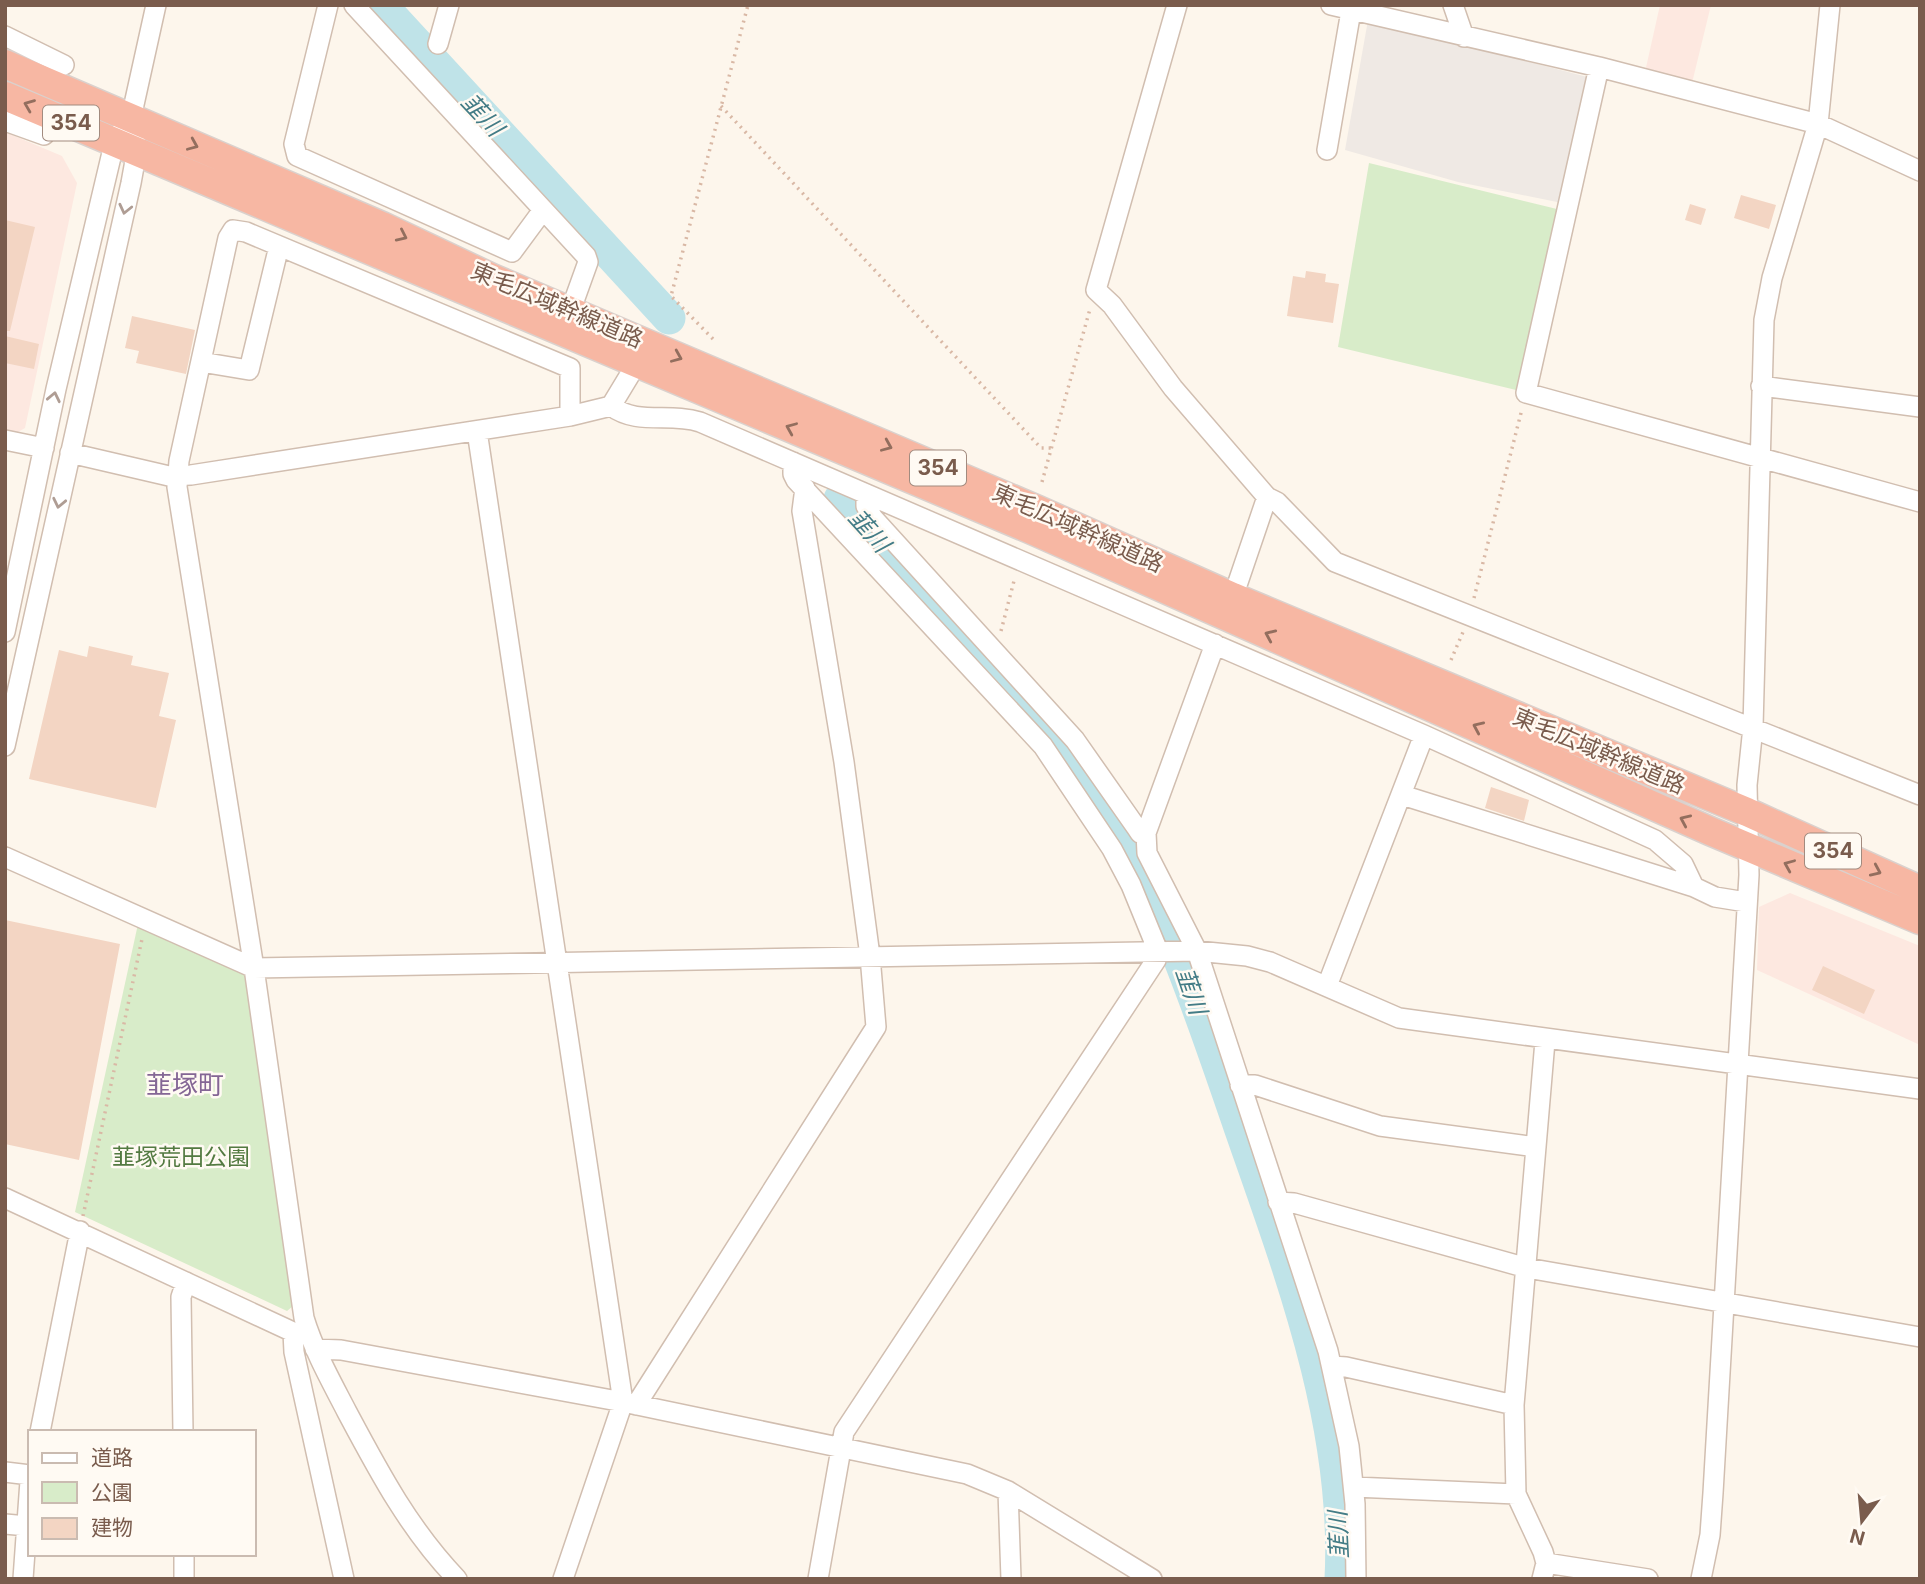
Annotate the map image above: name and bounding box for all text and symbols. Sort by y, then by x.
water label: 韮川 [455,87,511,144]
one-way arrow [23,100,35,114]
road number: 354 [43,106,99,140]
one-way arrow [186,137,199,151]
one-way arrow [119,203,133,215]
one-way arrow [395,227,407,241]
street label: 東毛広域幹線道路 [467,256,647,354]
one-way arrow [671,349,683,363]
one-way arrow [46,391,61,403]
one-way arrow [786,423,798,437]
one-way arrow [880,438,892,452]
road number: 354 [910,450,966,486]
street label: 東毛広域幹線道路 [988,478,1168,578]
one-way arrow [52,497,67,509]
water label: 韮川 [843,503,898,560]
one-way arrow [1265,629,1277,643]
street label: 東毛広域幹線道路 [1509,702,1689,800]
one-way arrow [1473,721,1485,735]
one-way arrow [1680,814,1693,828]
road number: 354 [1805,834,1861,868]
one-way arrow [1784,859,1796,873]
one-way arrow [1869,863,1881,877]
water label: 韮川 [1170,963,1214,1021]
district label: 韮塚町 [146,1069,224,1100]
park label: 韮塚荒田公園 [112,1143,250,1171]
legend [28,1430,256,1556]
text: 道路 [91,1445,133,1470]
text: 公園 [91,1480,133,1505]
north arrow [1827,1486,1897,1556]
water label: 韮川 [1323,1507,1354,1560]
text: 建物 [91,1515,133,1540]
text: N [1847,1524,1868,1550]

